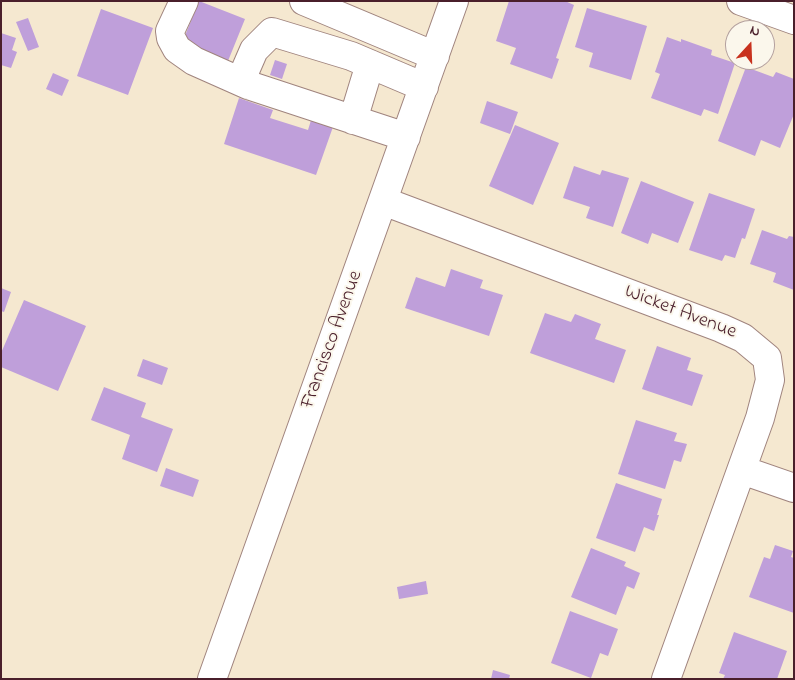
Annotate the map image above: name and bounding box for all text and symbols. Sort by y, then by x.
north arrow [725,20,775,70]
text: N [747,20,763,43]
street label: Francisco Avenue [297,268,369,412]
street label: Wicket Avenue [621,281,739,345]

